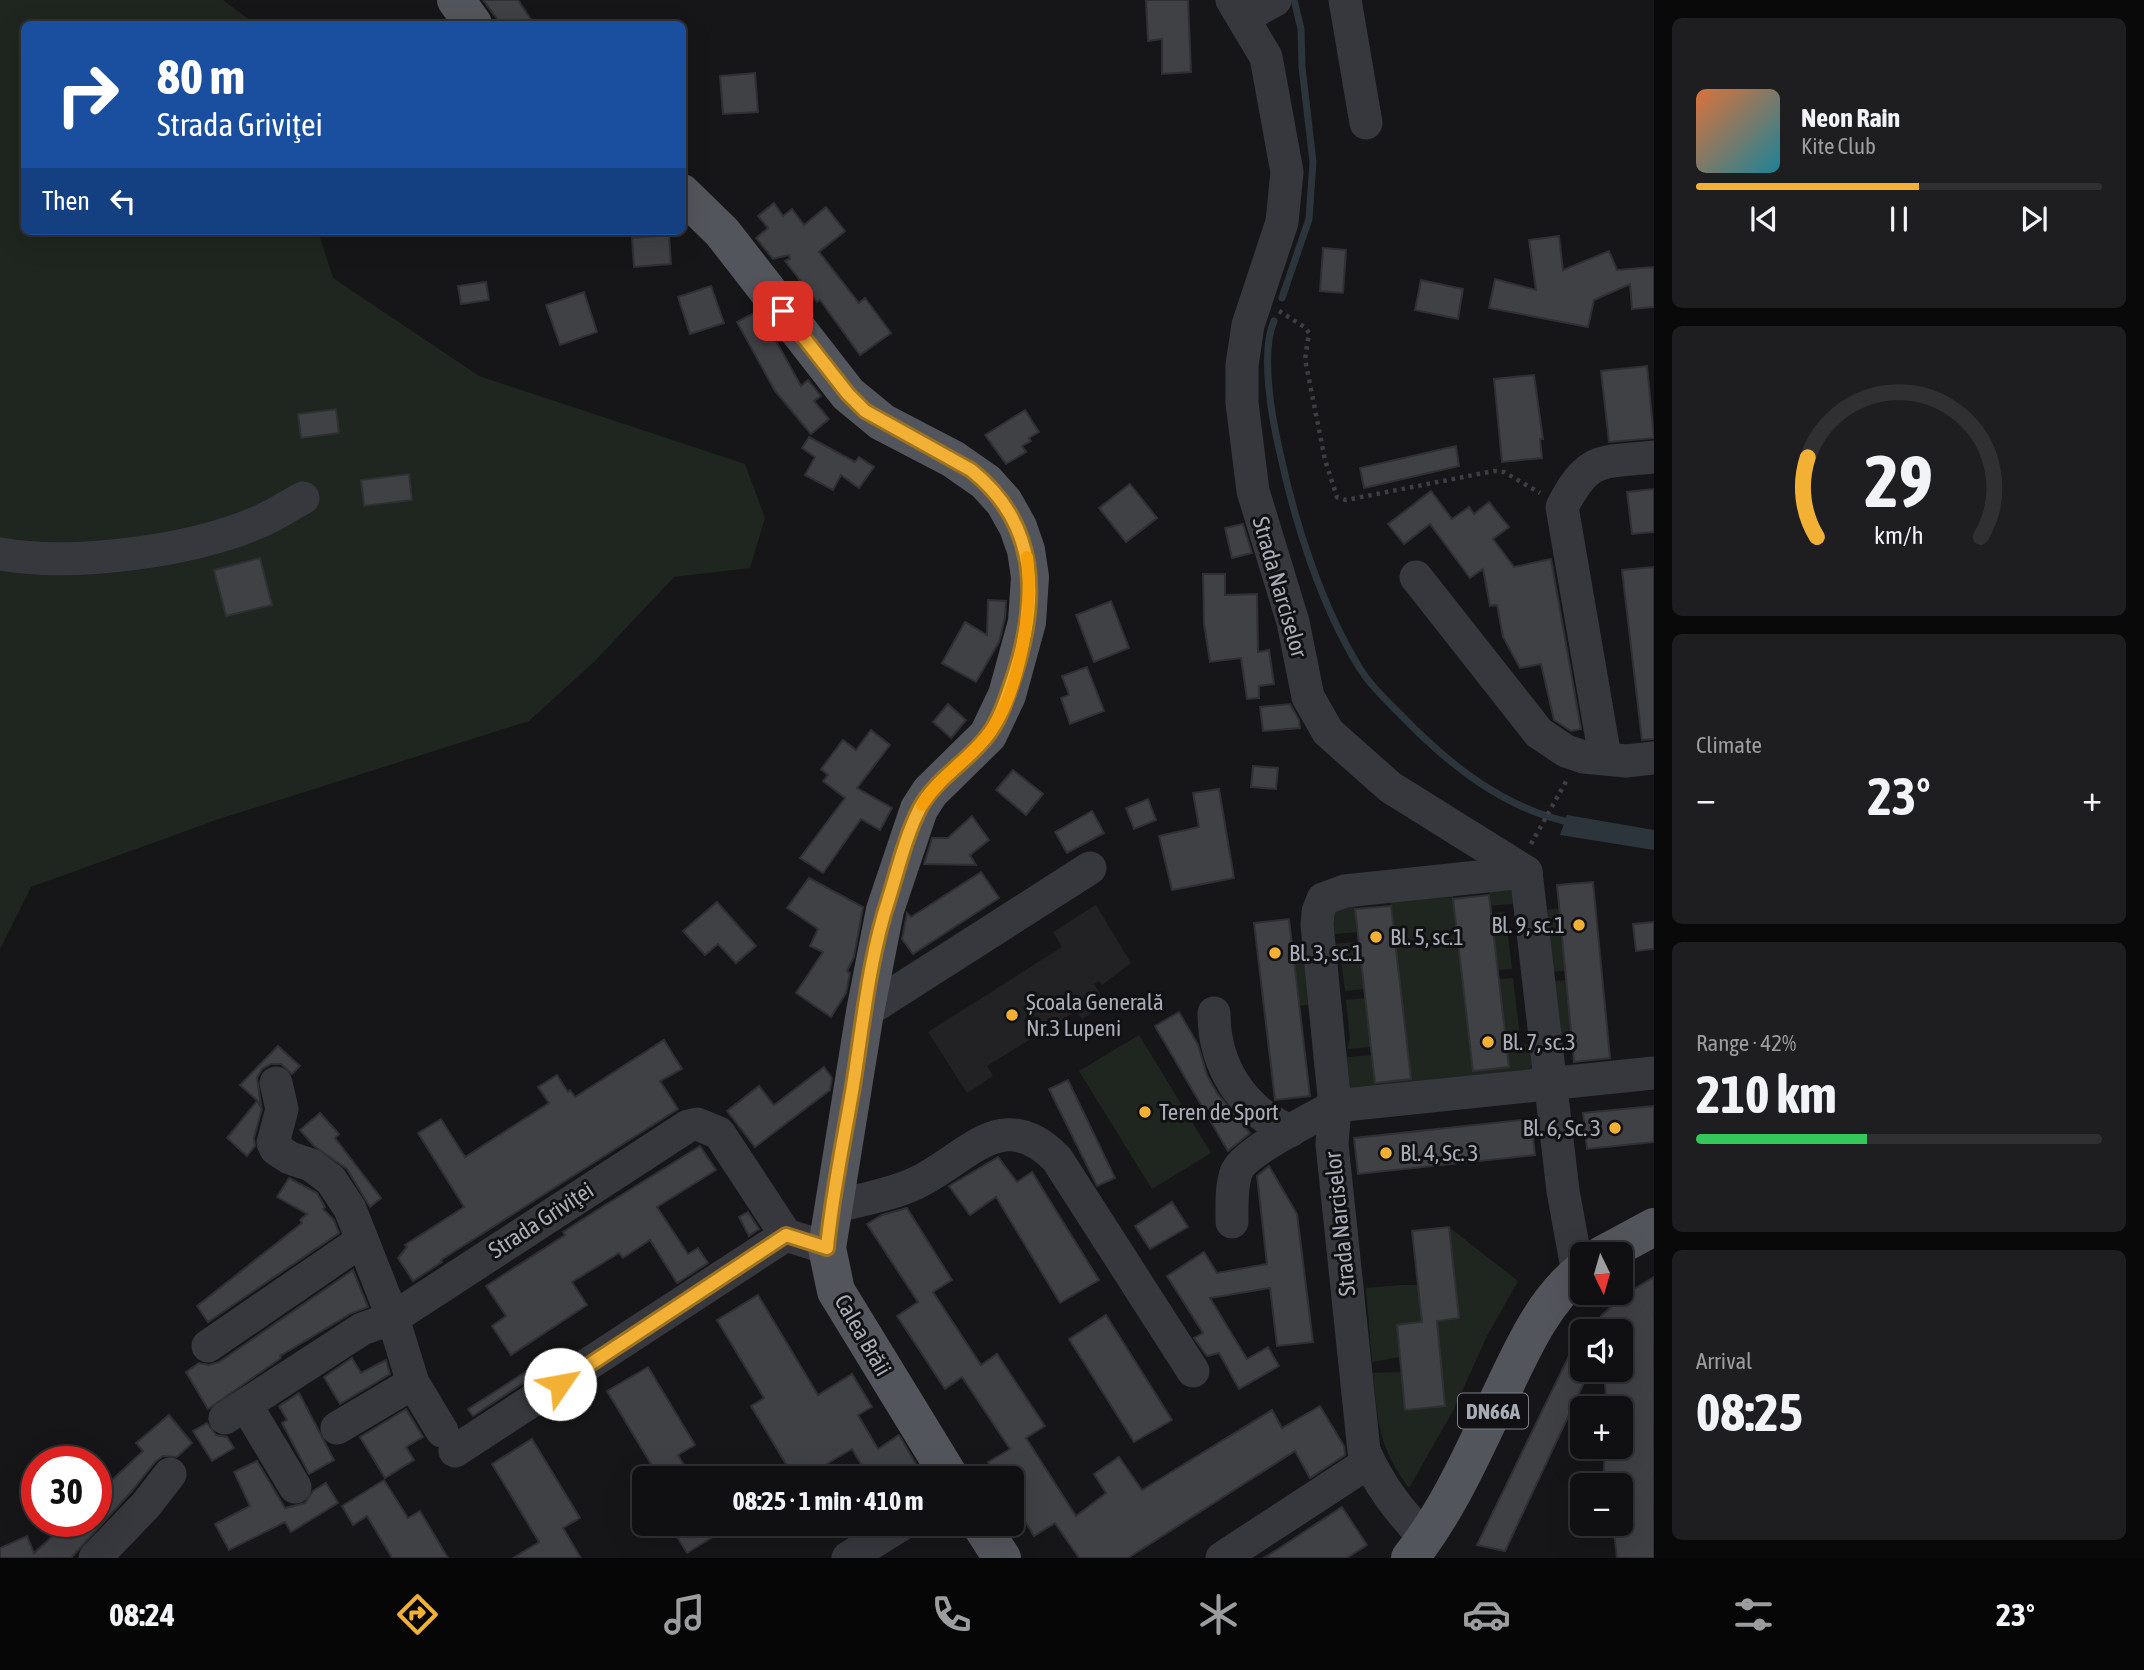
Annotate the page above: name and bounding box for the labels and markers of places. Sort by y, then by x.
pin [753,281,813,341]
place label: Bl. 9, sc.1 [1491,912,1565,938]
marker: Bl. 9, sc.1 [1571,917,1587,933]
place label: Bl. 5, sc.1 [1390,924,1464,950]
marker: Bl. 5, sc.1 [1368,929,1384,945]
place label: Bl. 3, sc.1 [1289,940,1363,966]
marker: Bl. 3, sc.1 [1267,945,1283,961]
place label: Școala Generală Nr.3 Lupeni [1026,989,1164,1041]
marker: Școala Generală Nr.3 Lupeni [1004,1007,1020,1023]
place label: Bl. 7, sc.3 [1502,1029,1576,1055]
marker: Bl. 7, sc.3 [1480,1034,1496,1050]
place label: Teren de Sport [1159,1099,1279,1125]
marker: Teren de Sport [1137,1104,1153,1120]
place label: Bl. 6, Sc. 3 [1522,1115,1601,1141]
marker: Bl. 6, Sc. 3 [1607,1120,1623,1136]
place label: Bl. 4, Sc. 3 [1400,1140,1479,1166]
marker: Bl. 4, Sc. 3 [1378,1145,1394,1161]

